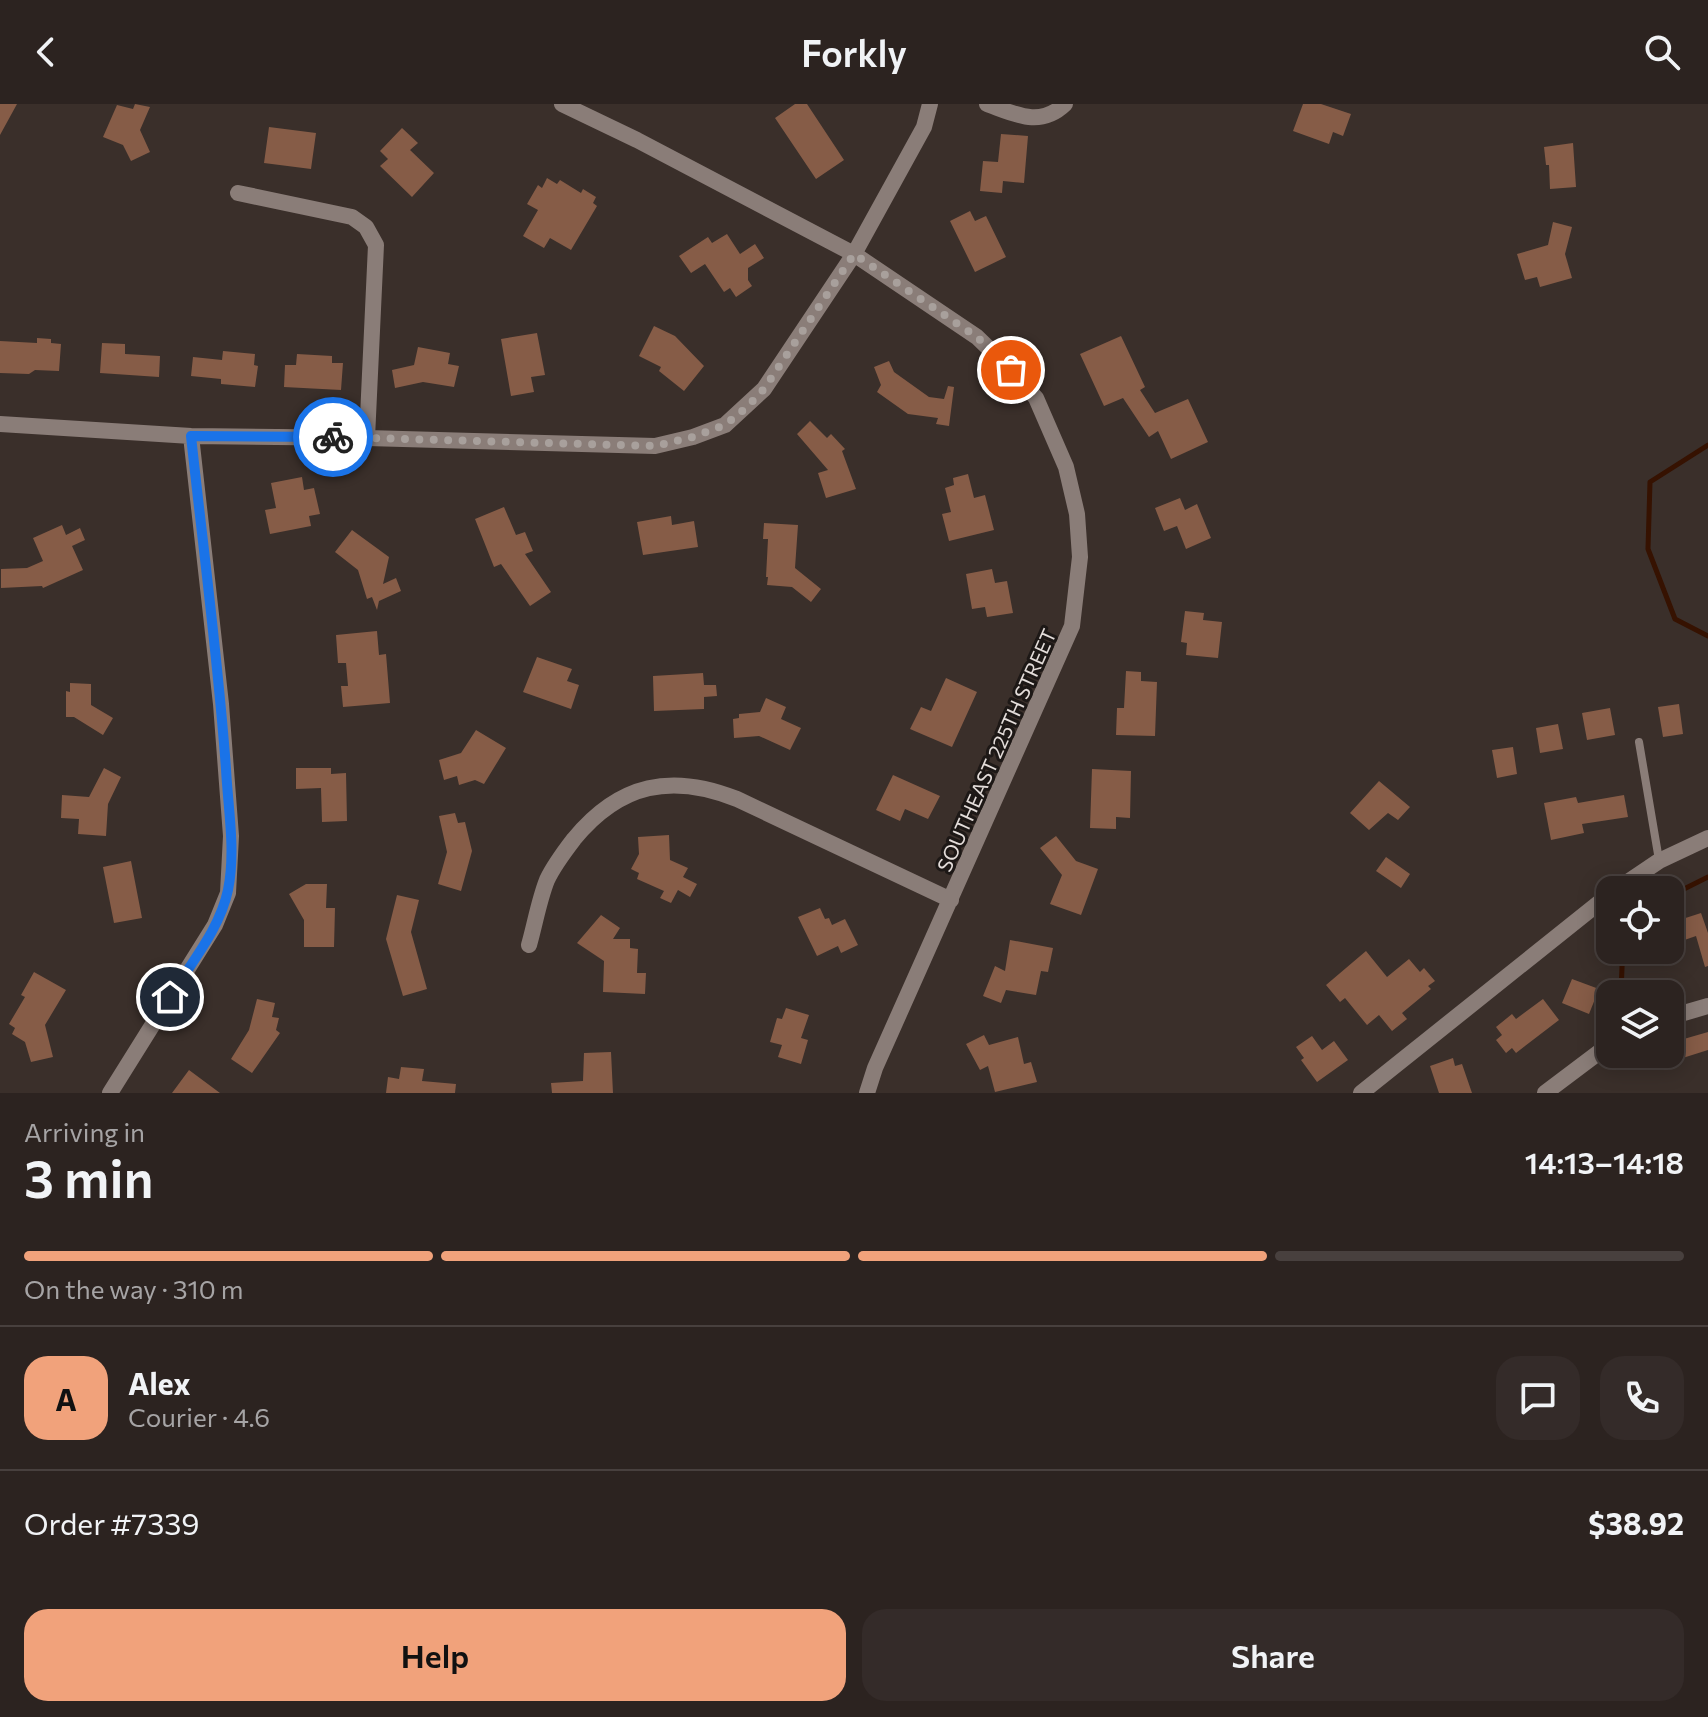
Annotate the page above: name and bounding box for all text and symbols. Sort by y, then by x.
icon: back [24,30,68,74]
text: Forkly [801,30,907,74]
icon: search [1640,30,1684,74]
pin [977,336,1045,404]
icon: bag [989,348,1033,392]
courier [293,397,373,477]
icon: bike [311,415,355,459]
street label: SOUTHEAST 225TH STREET [931,625,1061,875]
map controls [1596,876,1684,1068]
button: locate [1596,876,1684,964]
pin [136,963,204,1031]
icon: home [148,975,192,1019]
button: layers [1596,980,1684,1068]
text: Arriving in [24,1116,145,1147]
text: 14:13–14:18 [1525,1143,1684,1180]
text: 3 min [24,1145,153,1209]
text: On the way · 310 m [24,1273,243,1304]
button: chat [1496,1356,1580,1440]
button: phone [1600,1356,1684,1440]
text: Alex [128,1364,191,1401]
text: A [55,1380,77,1417]
text: Courier · 4.6 [128,1401,270,1432]
text: Order #7339 [24,1504,200,1541]
text: $38.92 [1588,1504,1684,1541]
button: Help [24,1609,846,1701]
button: Share [862,1609,1684,1701]

